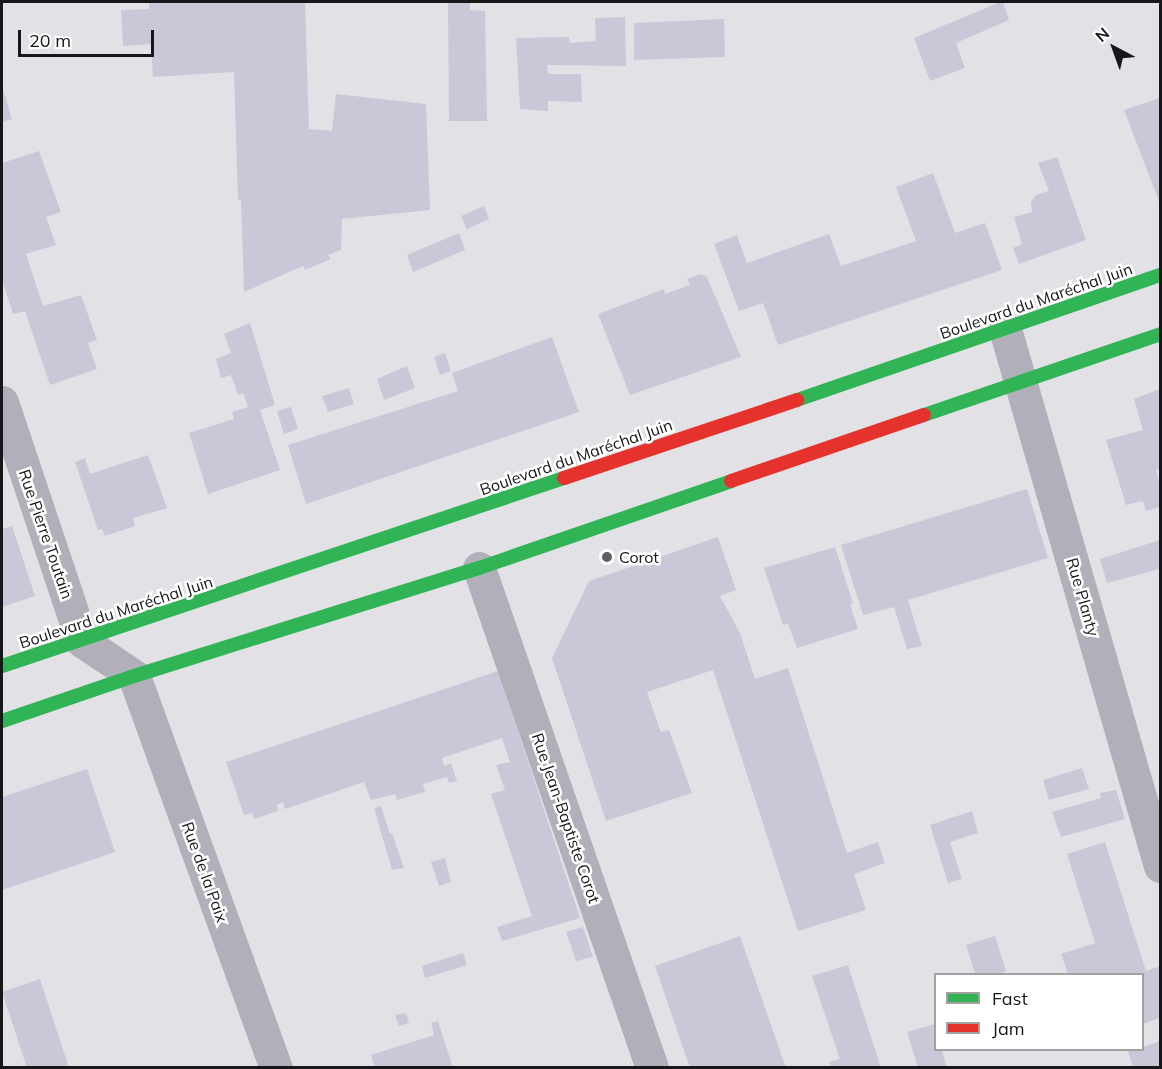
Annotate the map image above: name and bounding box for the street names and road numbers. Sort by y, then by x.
street label: Boulevard du Maréchal Juin [937,259,1135,343]
street label: Boulevard du Maréchal Juin [477,415,675,499]
street label: Rue Pierre Toutain [15,467,77,601]
street label: Rue Planty [1063,556,1103,638]
street label: Boulevard du Maréchal Juin [17,572,215,652]
street label: Rue Jean-Baptiste Corot [528,730,604,906]
street label: Rue de la Paix [178,819,232,925]

